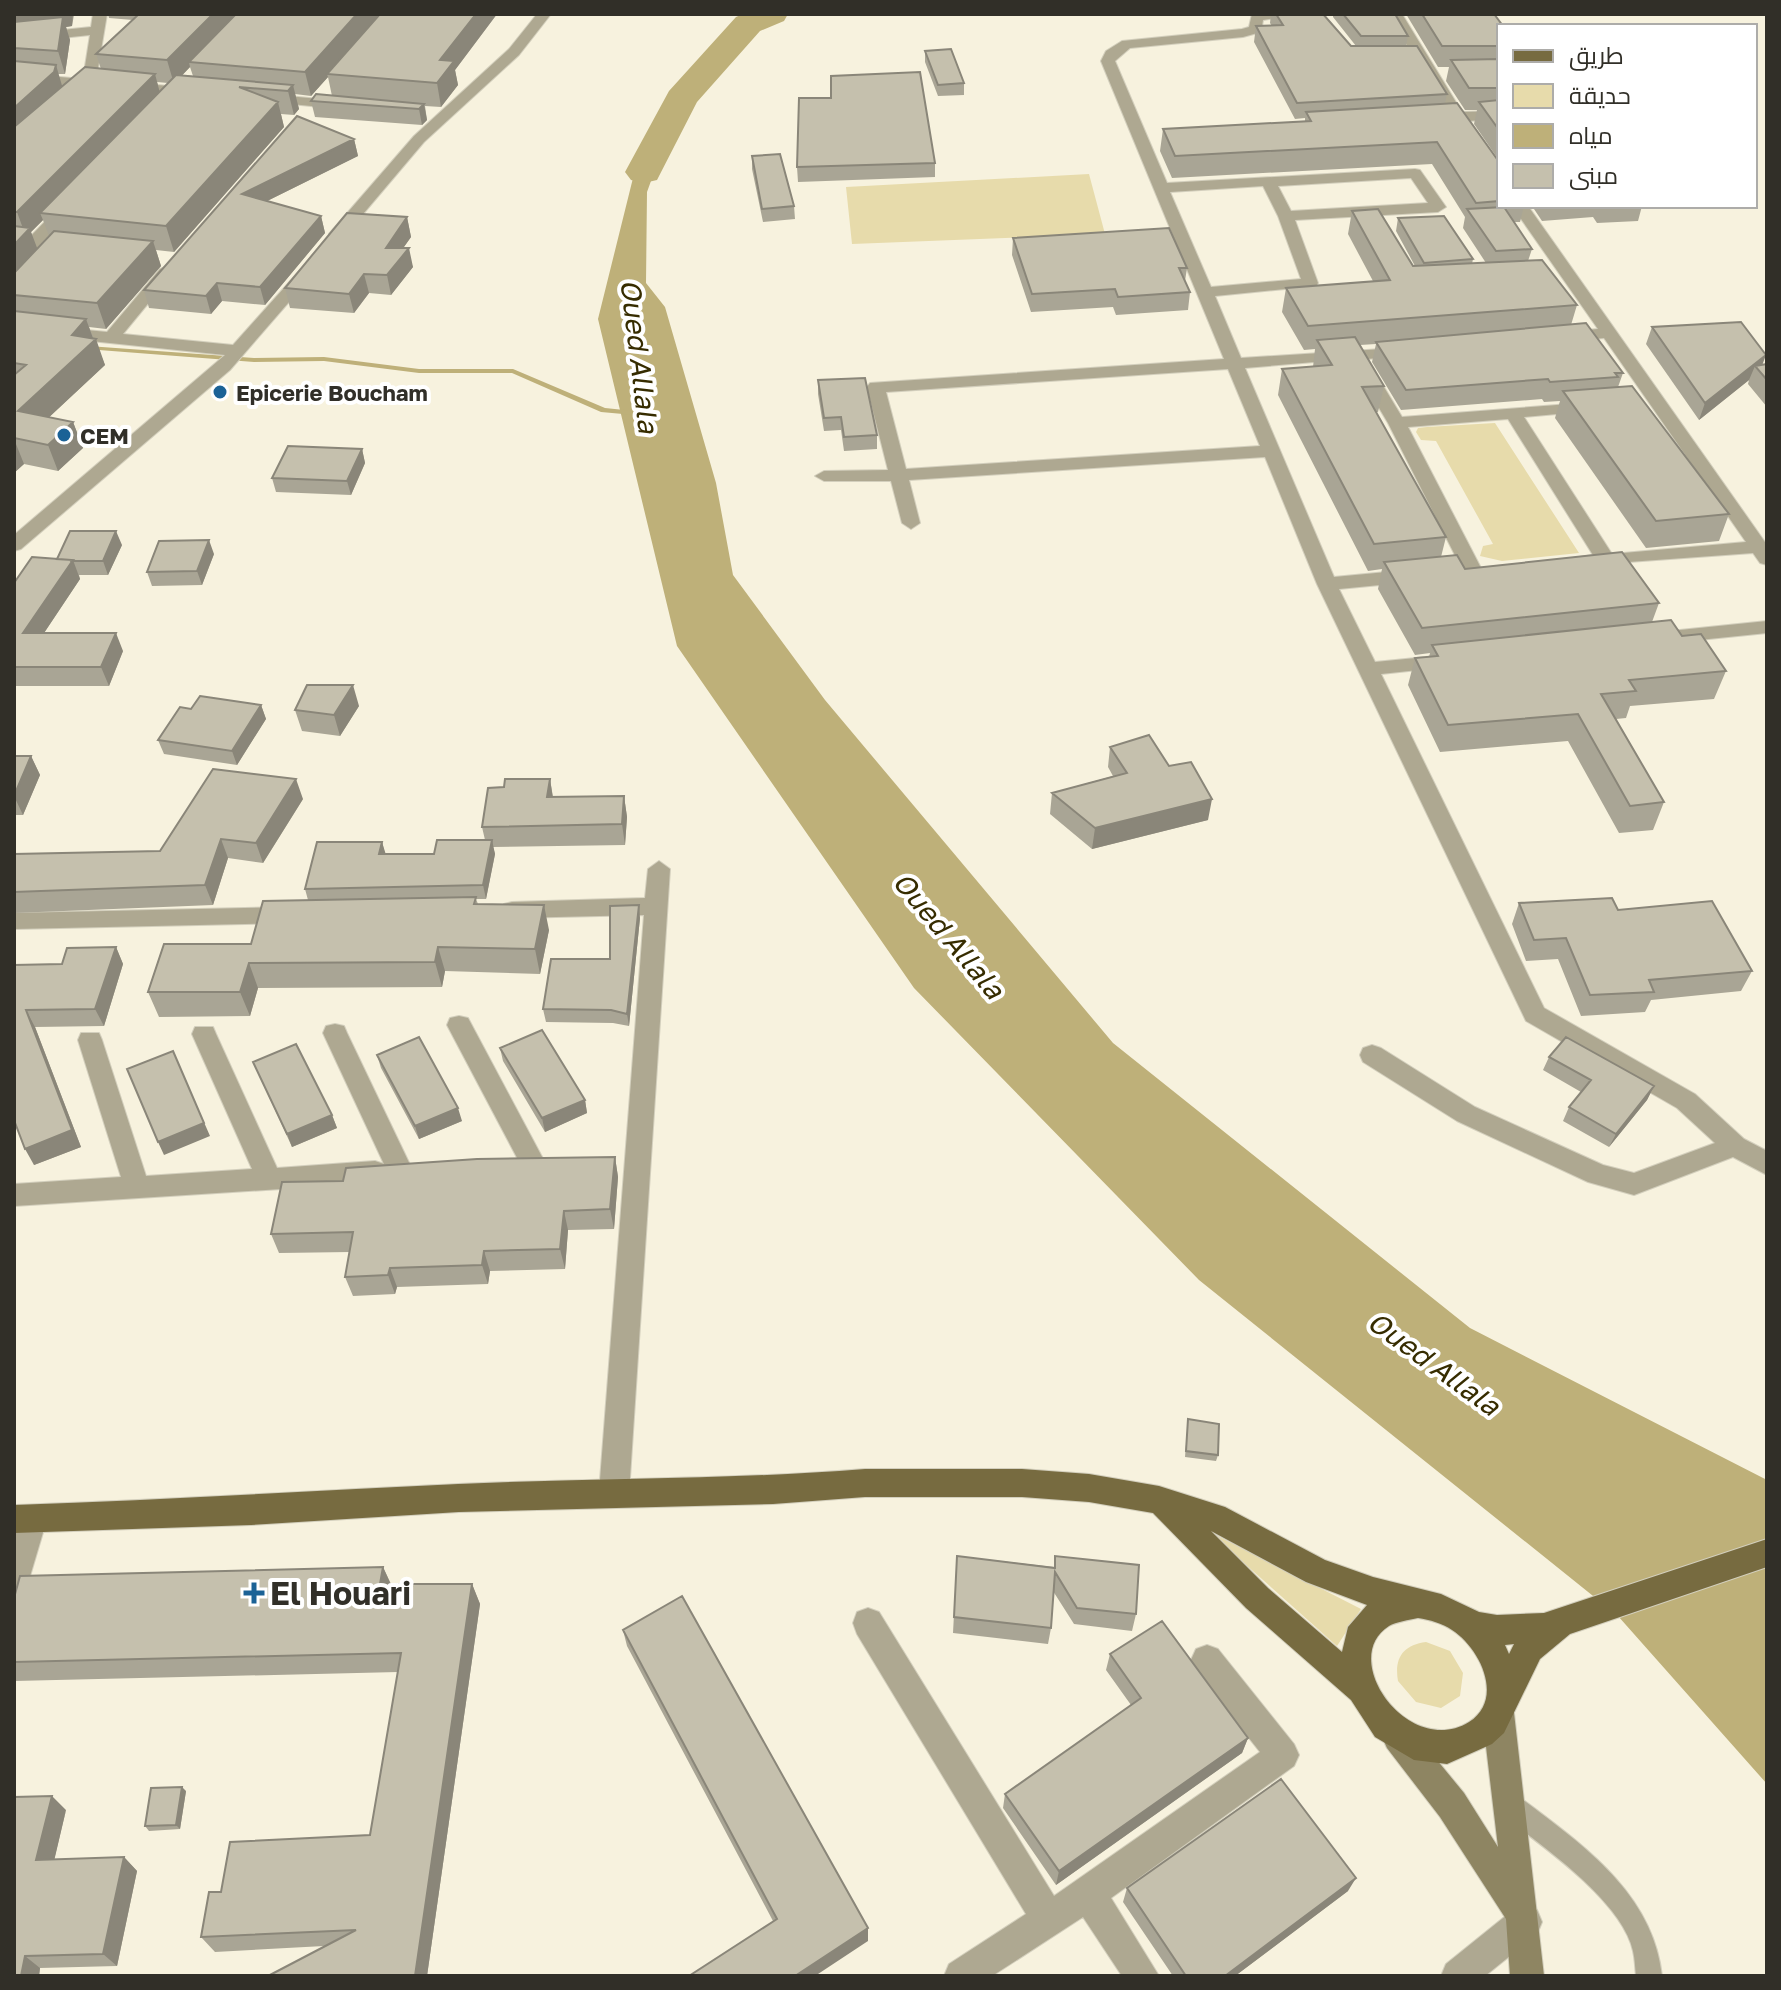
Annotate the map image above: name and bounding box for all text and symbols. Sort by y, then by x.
legend [1497,24,1757,208]
text: طريق [1569,40,1624,71]
text: حديقة [1569,80,1631,109]
text: مياه [1569,120,1613,149]
text: مبنى [1569,160,1618,190]
water label: Oued Allala [614,277,666,436]
place label: Epicerie Boucham [236,379,428,406]
marker: Epicerie Boucham [211,383,229,401]
place label: CEM [80,422,129,449]
marker: CEM [55,426,73,444]
water label: Oued Allala [887,865,1012,1006]
water label: Oued Allala [1362,1304,1507,1423]
place label: El Houari [270,1574,411,1612]
marker: El Houari [245,1584,263,1602]

